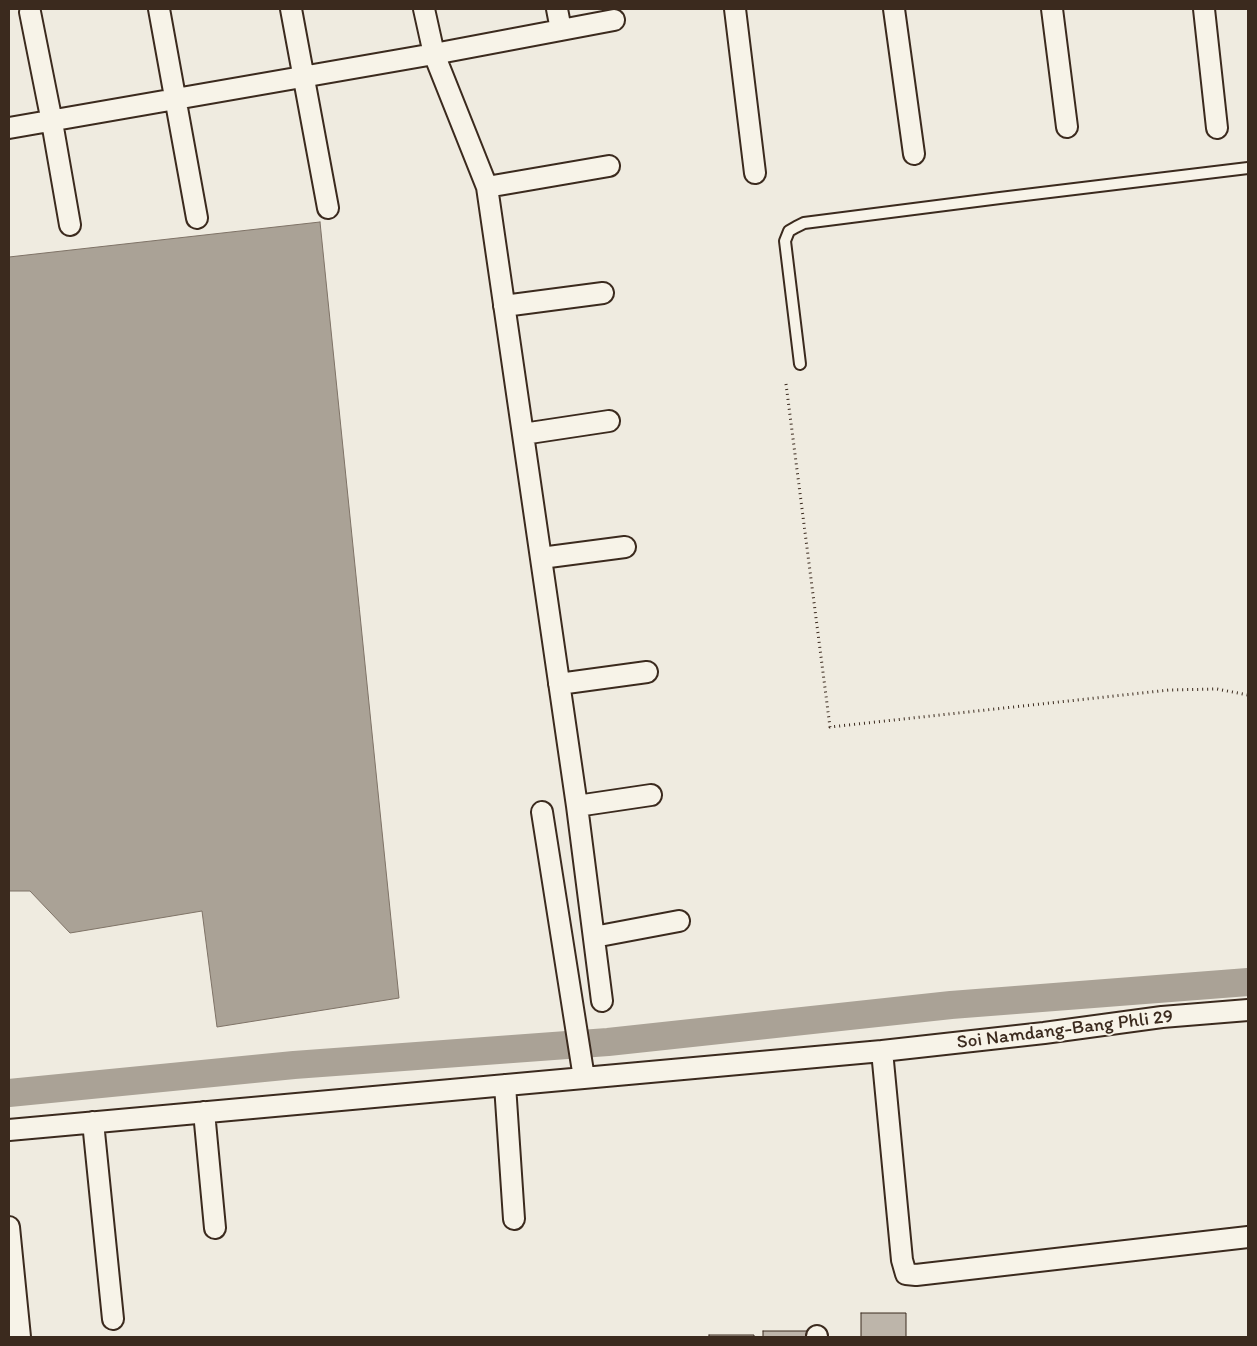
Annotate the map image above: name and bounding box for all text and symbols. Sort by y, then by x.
street label: Soi Namdang-Bang Phli 29 [956,1005,1174,1055]

